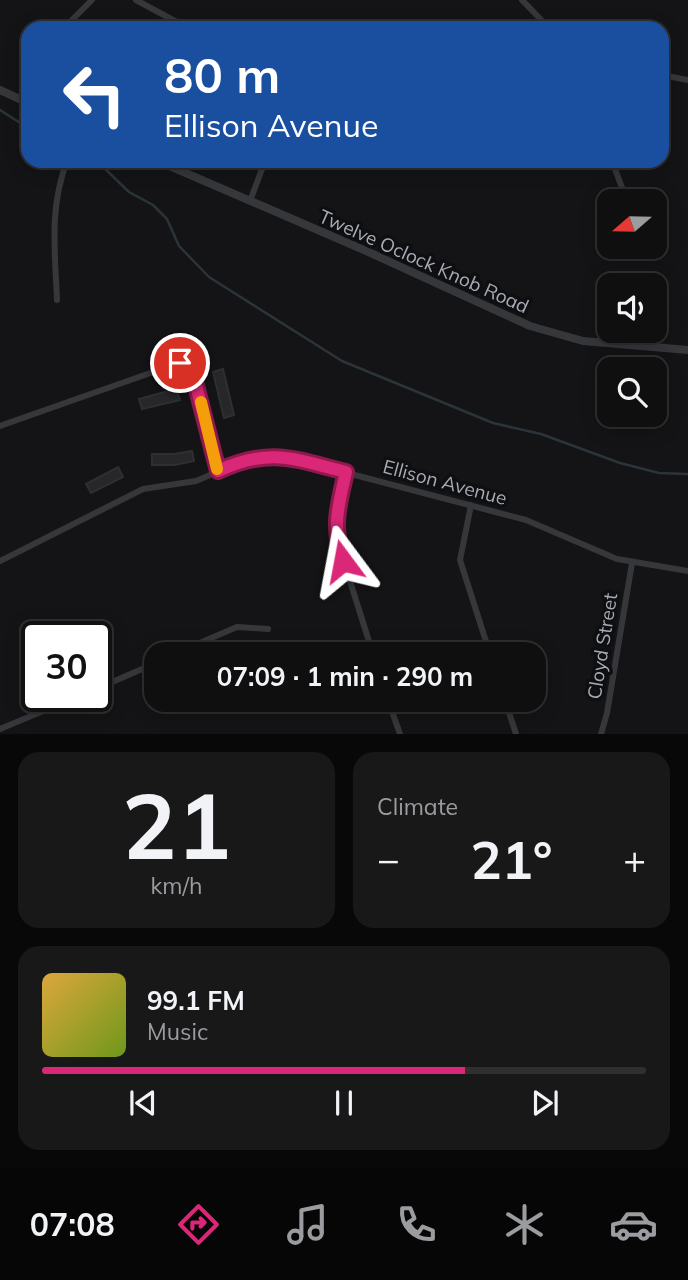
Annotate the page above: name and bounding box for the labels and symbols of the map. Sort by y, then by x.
north arrow [597,189,667,259]
street label: Twelve Oclock Knob Road [315,204,533,318]
pin [150,333,210,393]
street label: Ellison Avenue [380,454,510,510]
position arrow [306,524,380,598]
street label: Cloyd Street [582,591,622,701]
speed limit sign: 30 [21,621,112,712]

